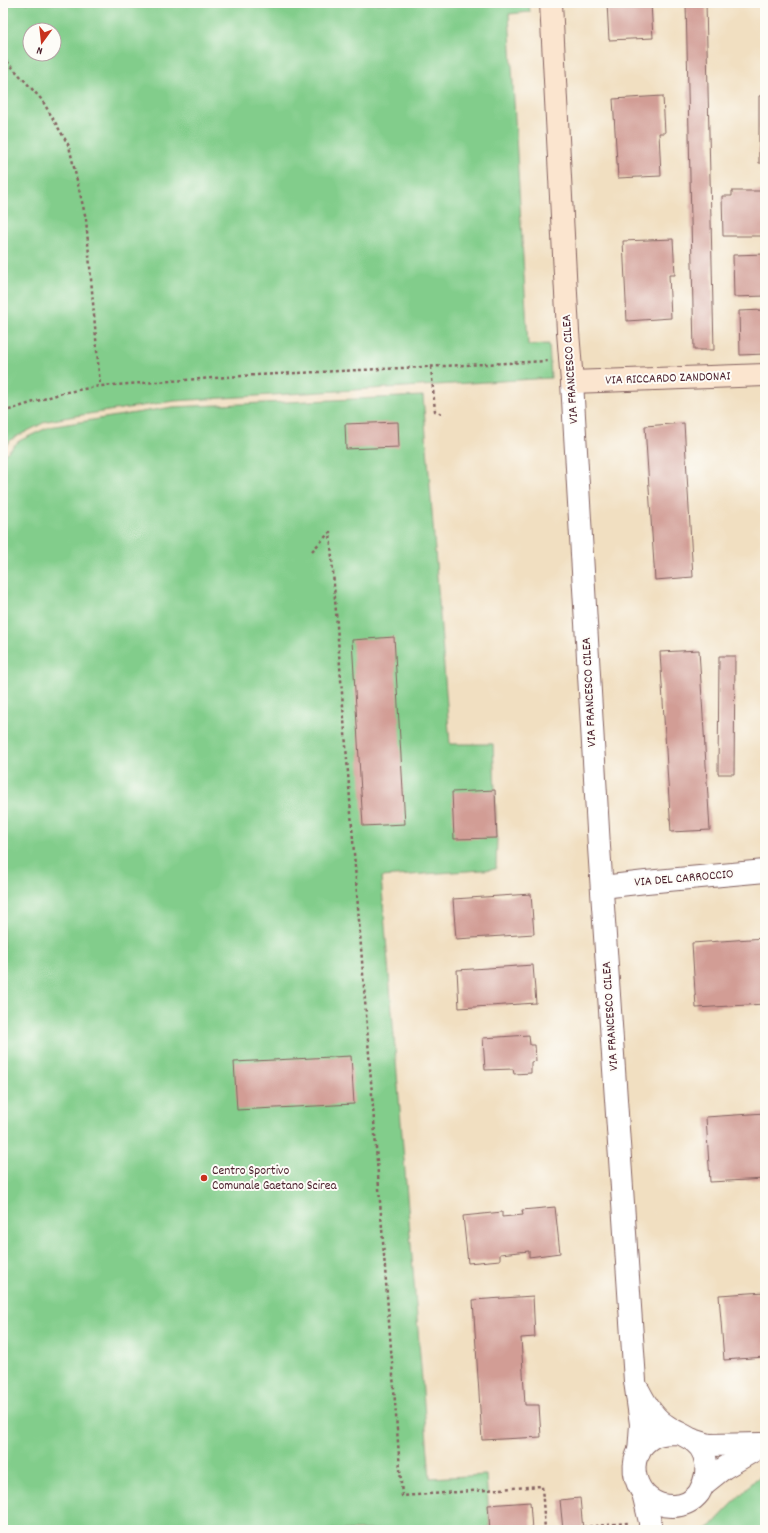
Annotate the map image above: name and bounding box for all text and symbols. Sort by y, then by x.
north arrow [22,22,62,62]
text: N [35,41,45,58]
street label: VIA FRANCESCO CILEA [558,314,584,424]
street label: VIA RICCARDO ZANDONAI [605,367,731,391]
street label: VIA FRANCESCO CILEA [578,637,602,747]
street label: VIA DEL CARROCCIO [634,865,734,893]
street label: VIA FRANCESCO CILEA [598,961,624,1071]
place label: Centro Sportivo Comunale Gaetano Scirea [212,1162,338,1196]
marker: Centro Sportivo Comunale Gaetano Scirea [199,1173,209,1183]

